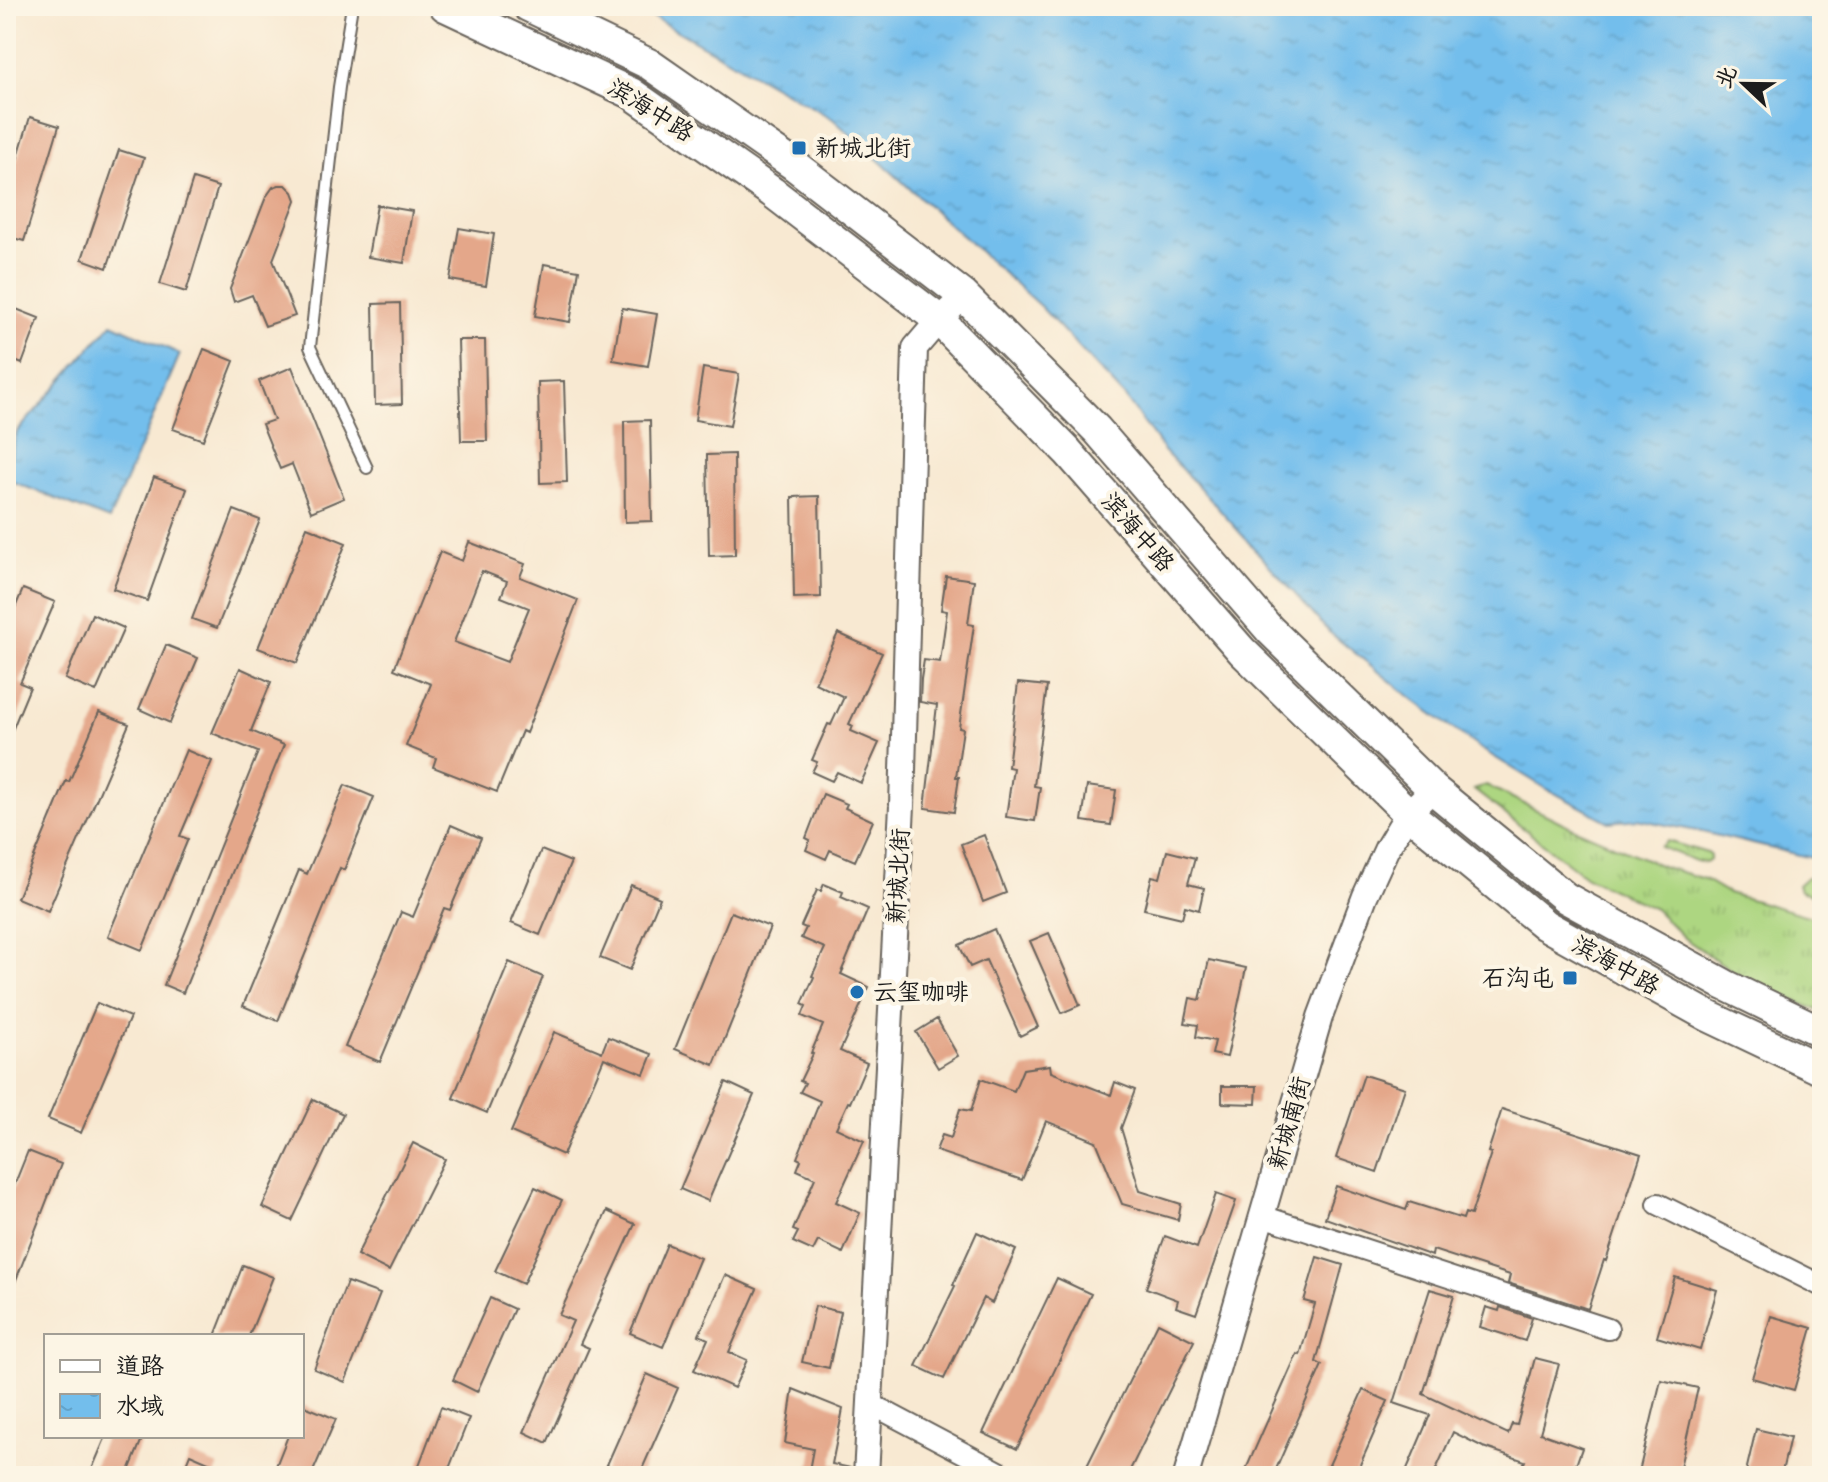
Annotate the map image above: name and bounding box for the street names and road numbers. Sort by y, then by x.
street label: 滨海中路 [602,73,699,148]
street label: 滨海中路 [1095,487,1180,578]
street label: 新城北街 [882,827,915,925]
street label: 滨海中路 [1567,929,1665,1001]
street label: 新城南街 [1262,1073,1317,1173]

